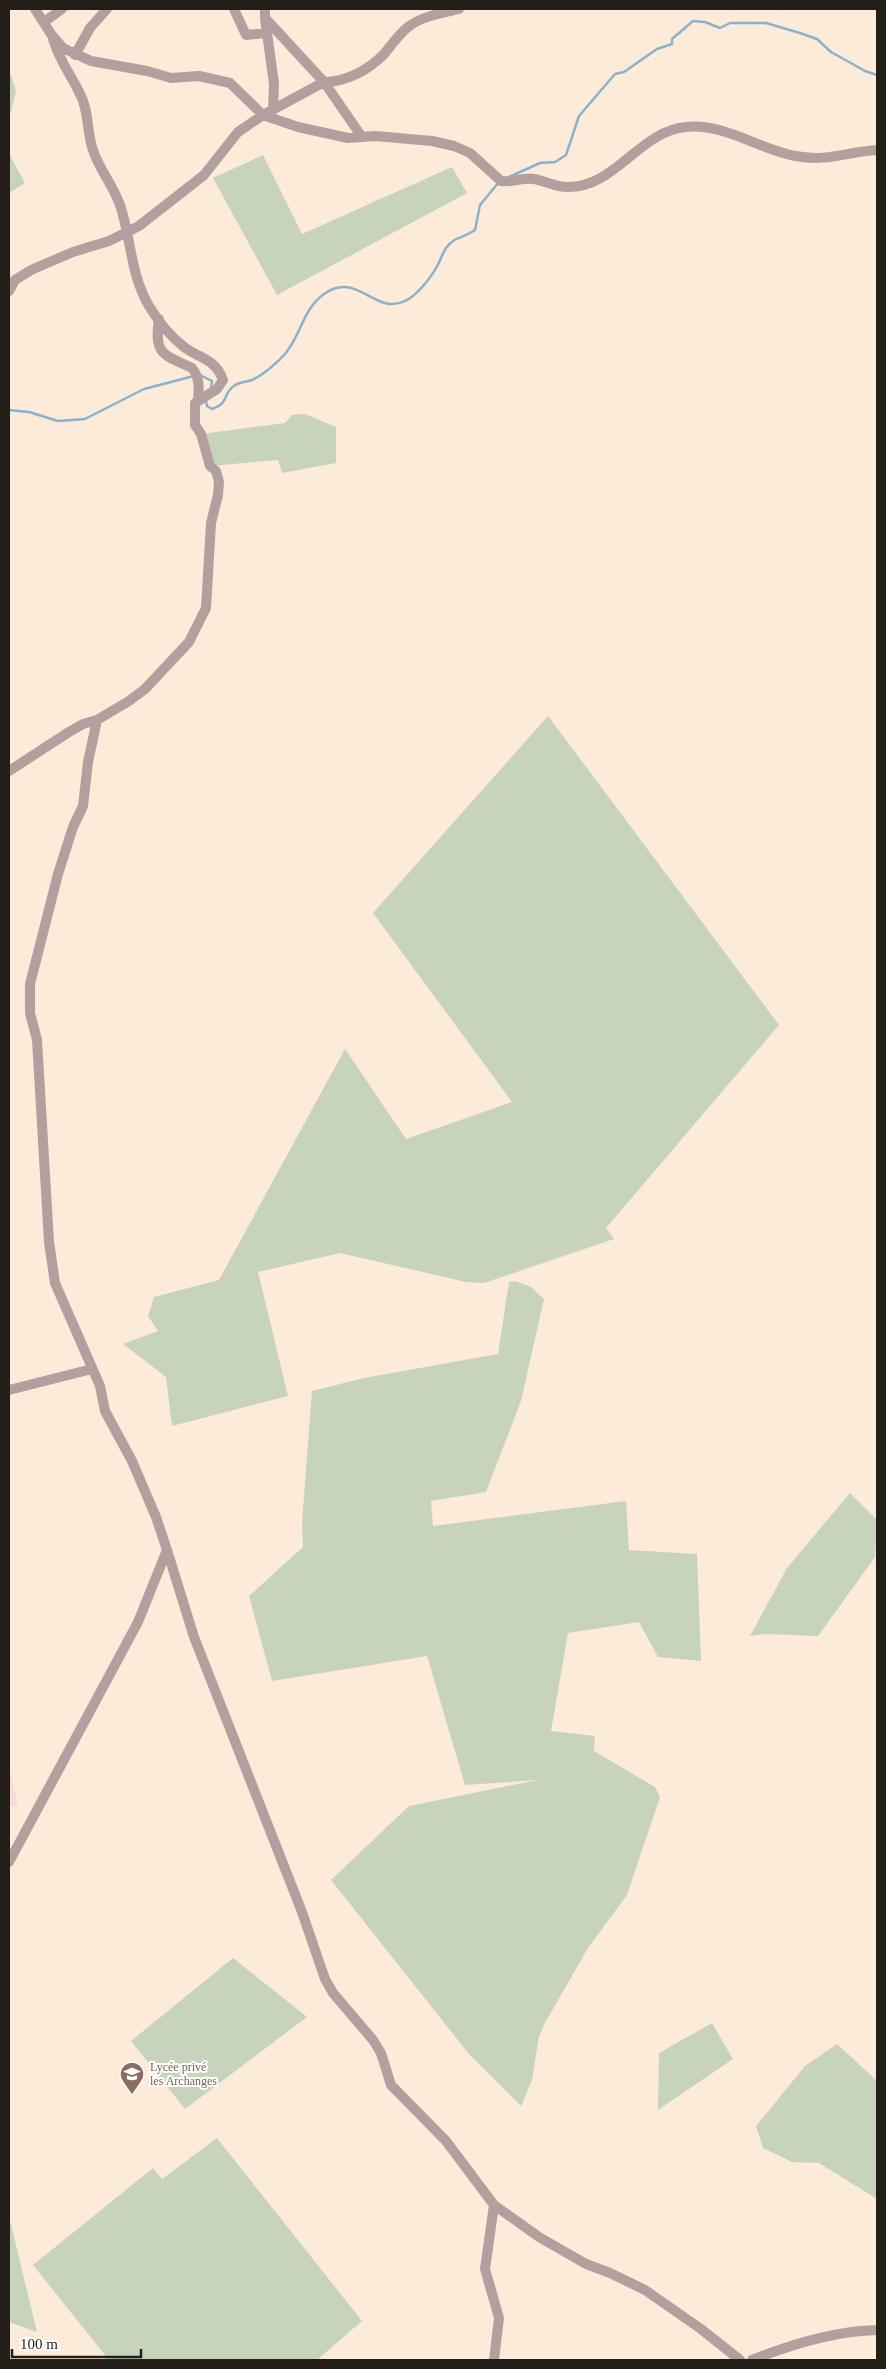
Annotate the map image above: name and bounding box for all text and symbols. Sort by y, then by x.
place label: Lycée privé les Archanges [150,2060,217,2088]
school or university icon: Lycée privé les Archanges [119,2061,145,2095]
scale bar [12,2326,141,2358]
text: 100 m [20,2336,58,2352]

